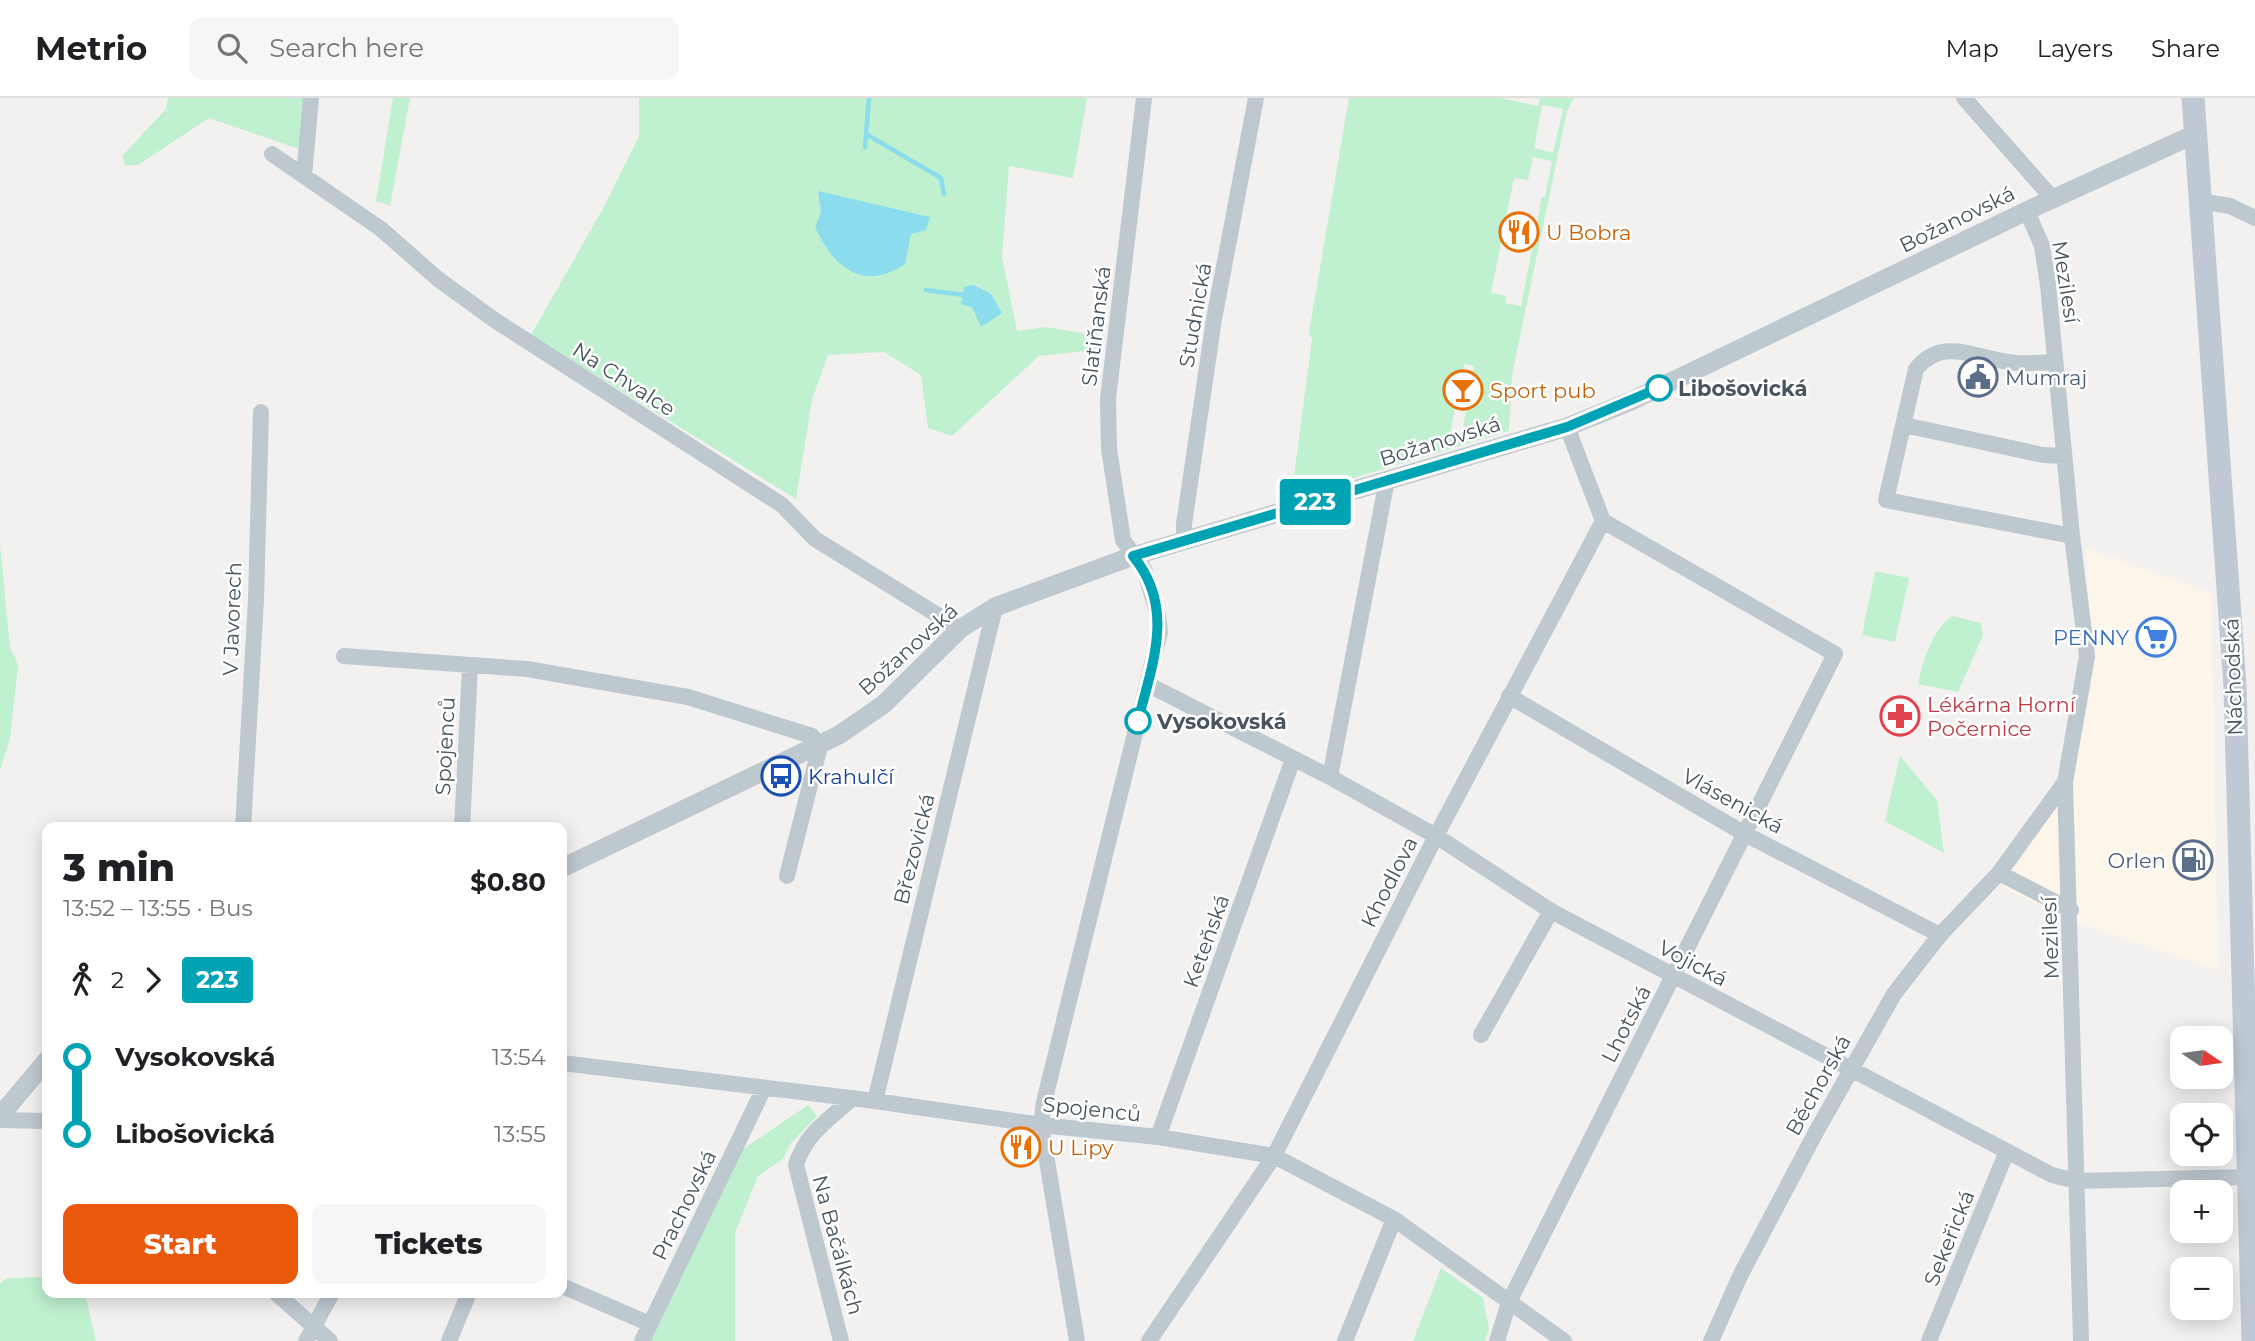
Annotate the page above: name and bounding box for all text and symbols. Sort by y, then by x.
search box [189,17,679,80]
text: Metrio [35,28,147,68]
icon: search [213,29,251,67]
text: Search here [269,32,424,64]
text: Map [1945,34,1999,63]
text: Layers [2037,34,2113,63]
text: Share [2151,34,2220,63]
street label: Božanovská [1895,180,2019,258]
restaurant icon: U Bobra [1498,211,1540,253]
place label: U Bobra [1546,220,1631,245]
street label: Mezilesí [2047,239,2085,326]
street label: Studnická [1173,261,1217,369]
street label: Slatiňanská [1076,264,1116,388]
street label: Na Chvalce [568,337,680,421]
public building icon: Mumraj [1957,356,1999,398]
place label: Mumraj [2005,365,2087,390]
bar icon: Sport pub [1442,369,1484,411]
marker: Libošovická [1646,375,1672,401]
place label: Libošovická [1678,376,1808,401]
place label: Sport pub [1490,378,1596,403]
street label: Božanovská [1376,411,1504,471]
line badge: 223 [1275,479,1355,525]
text: 223 [1294,487,1336,516]
street label: V Javorech [218,562,246,676]
street label: Božanovská [853,598,963,700]
supermarket icon: PENNY [2135,616,2177,658]
street label: Náchodská [2218,618,2248,736]
place label: PENNY [2053,625,2130,650]
place label: Lékárna Horní Počernice [1927,692,2077,741]
pharmacy icon: Lékárna Horní Počernice [1879,695,1921,737]
street label: Spojenců [430,696,460,796]
marker: Vysokovská [1125,708,1151,734]
place label: Vysokovská [1156,709,1287,734]
bus stop icon: Krahulčí [760,755,802,797]
street label: Vlásenická [1678,763,1788,839]
place label: Krahulčí [808,764,895,789]
street label: Březovická [888,791,940,907]
street label: Khodlova [1356,832,1422,932]
fuel station icon: Orlen [2172,839,2214,881]
text: 3 min [63,844,175,891]
place label: Orlen [2108,848,2166,873]
text: $0.80 [470,866,546,898]
street label: Keteňská [1178,891,1234,991]
text: 13:52 – 13:55 · Bus [63,894,253,922]
street label: Mezilesí [2036,895,2064,980]
street label: Vojická [1654,934,1732,992]
icon: walk [63,961,101,999]
icon: forward [134,961,172,999]
text: 223 [196,965,239,994]
text: 2 [111,966,124,994]
street label: Lhotská [1596,981,1656,1067]
north arrow [2170,1026,2233,1088]
map controls [2170,1026,2233,1320]
street label: Běchorská [1780,1030,1856,1140]
text: Vysokovská [115,1041,276,1073]
text: 13:54 [492,1043,546,1071]
street label: Spojenců [1042,1091,1142,1127]
button: locate [2170,1103,2233,1166]
text: Libošovická [115,1118,275,1150]
text: 13:55 [494,1120,546,1148]
restaurant icon: U Lipy [1000,1126,1042,1168]
place label: U Lipy [1048,1135,1114,1160]
street label: Prachovská [647,1146,721,1264]
street label: Na Bačálkách [807,1172,869,1318]
button: + [2170,1180,2233,1243]
street label: Sekeřická [1919,1187,1979,1289]
button: Start [63,1204,298,1284]
button: Tickets [312,1204,546,1284]
button: − [2170,1257,2233,1320]

